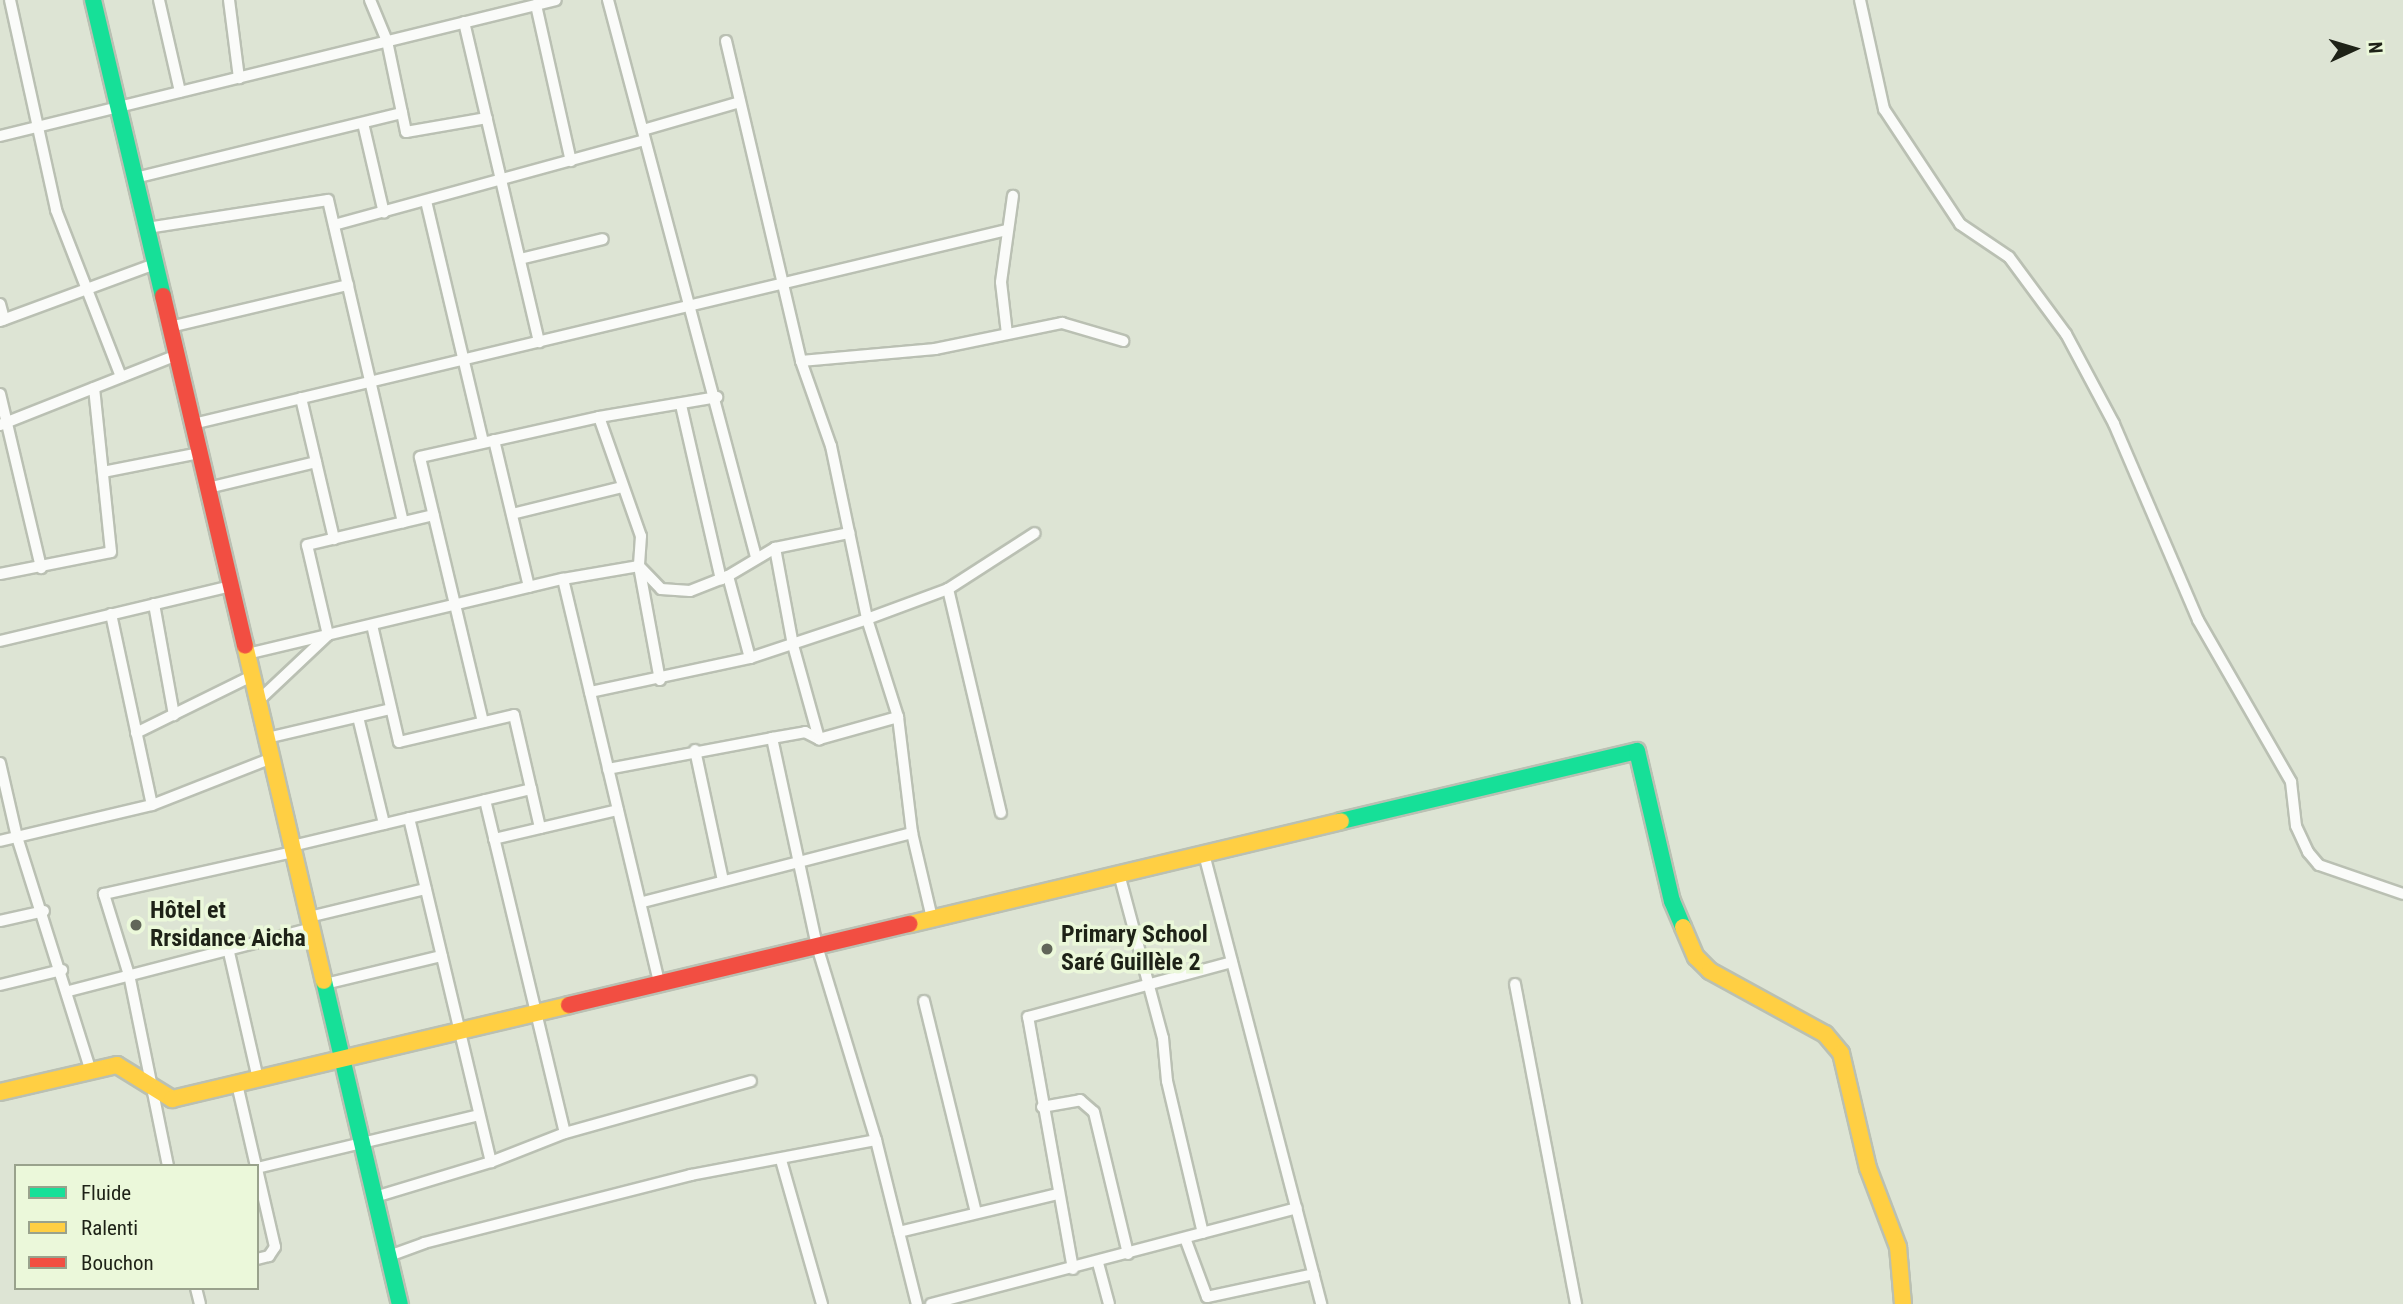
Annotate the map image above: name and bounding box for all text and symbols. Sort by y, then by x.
north arrow [2319,14,2389,84]
text: N [2364,41,2387,54]
place label: Hôtel et Rrsidance Aicha [150,897,306,953]
marker: Hôtel et Rrsidance Aicha [128,917,144,933]
place label: Primary School Saré Guillèle 2 [1061,921,1208,977]
marker: Primary School Saré Guillèle 2 [1039,941,1055,957]
legend [14,1164,259,1290]
text: Fluide [81,1181,131,1205]
text: Ralenti [81,1216,138,1240]
text: Bouchon [81,1251,154,1275]

